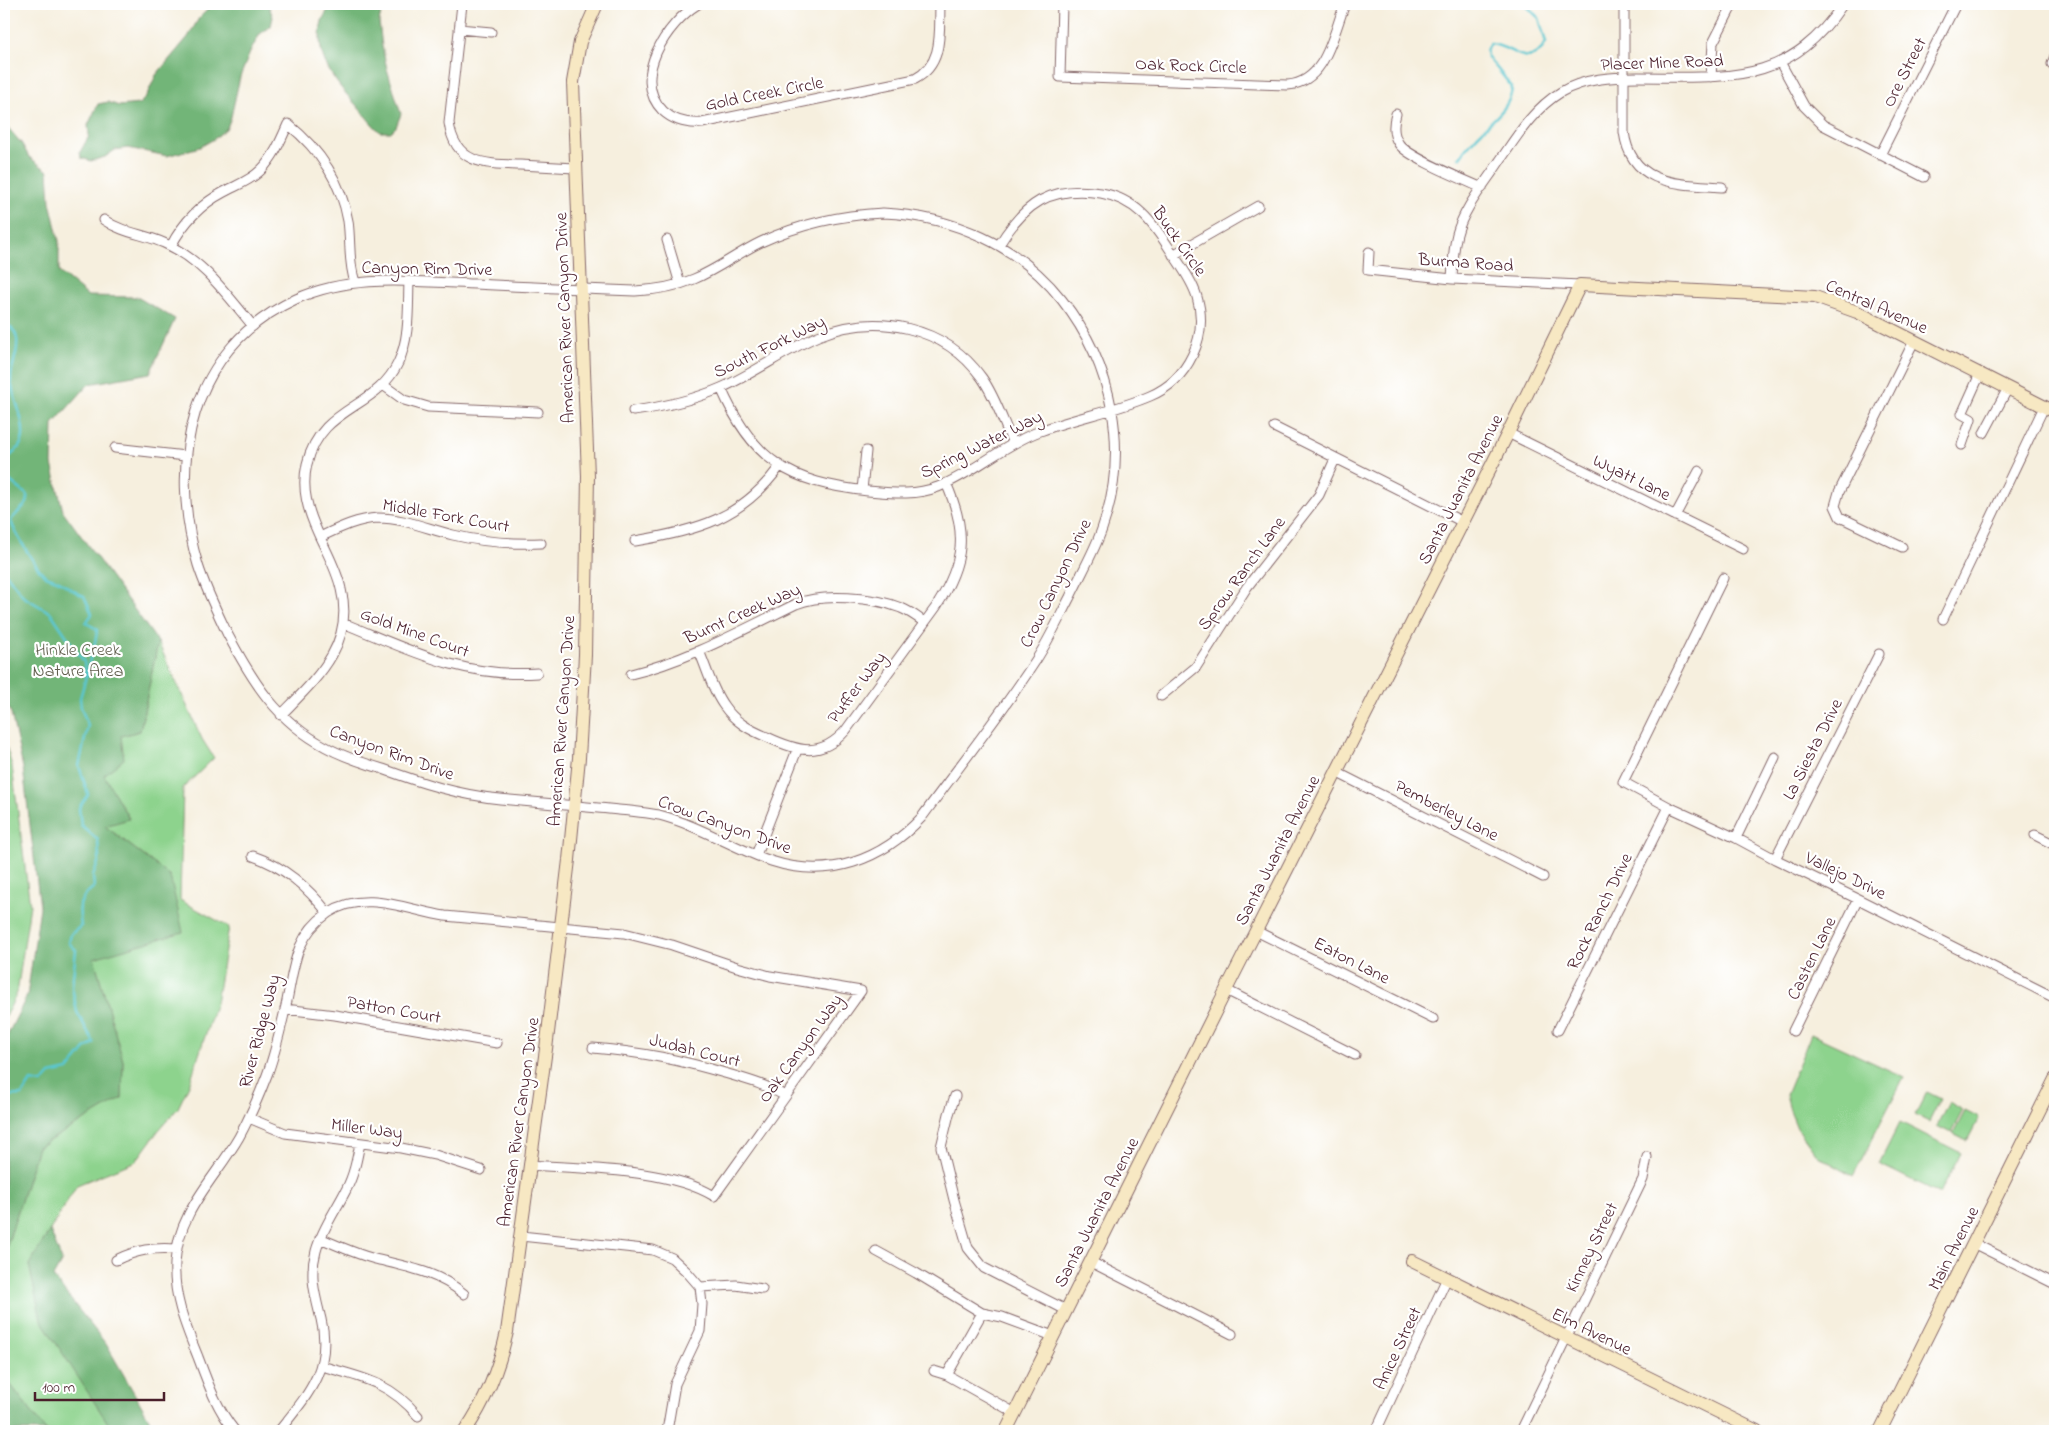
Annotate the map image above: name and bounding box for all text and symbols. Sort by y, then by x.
street label: Ore Street [1877,33,1934,112]
street label: Placer Mine Road [1600,49,1724,79]
street label: Oak Rock Circle [1135,52,1248,82]
street label: Gold Creek Circle [703,71,826,119]
street label: Buck Circle [1144,201,1213,283]
street label: American River Canyon Drive [549,211,583,424]
street label: Burma Road [1416,248,1514,280]
street label: Canyon Rim Drive [361,256,494,284]
street label: Central Avenue [1821,274,1932,342]
street label: South Fork Way [710,310,830,386]
street label: Spring Water Way [916,405,1048,488]
street label: Santa Juanita Avenue [1413,410,1511,569]
street label: Wyatt Lane [1588,449,1675,509]
street label: Middle Fork Court [380,493,511,541]
street label: Sprow Ranch Lane [1192,511,1294,637]
street label: Crow Canyon Drive [1014,514,1100,653]
street label: Burnt Creek Way [680,578,805,653]
street label: Gold Mine Court [356,602,473,666]
street label: American River Canyon Drive [543,614,583,827]
park label: Hinkle Creek Nature Area [33,638,123,685]
street label: Puffer Way [822,647,893,730]
street label: La Siesta Drive [1777,694,1851,805]
street label: Canyon Rim Drive [325,719,458,789]
street label: Santa Juanita Avenue [1230,771,1328,930]
street label: Pemberley Lane [1390,774,1503,850]
street label: Crow Canyon Drive [654,790,796,862]
street label: Vallejo Drive [1799,846,1891,908]
street label: Rock Ranch Drive [1561,848,1641,975]
street label: Casten Lane [1781,912,1845,1005]
street label: Eaton Lane [1308,931,1395,993]
street label: River Ridge Way [233,972,290,1091]
street label: Oak Canyon Way [753,989,850,1109]
street label: Patton Court [345,990,443,1032]
street label: American River Canyon Drive [492,1015,548,1229]
street label: Judah Court [646,1028,743,1076]
street label: Miller Way [329,1113,404,1147]
street label: Santa Juanita Avenue [1049,1133,1147,1292]
street label: Kinney Street [1560,1198,1626,1297]
street label: Main Avenue [1923,1202,1987,1295]
street label: Elm Avenue [1547,1302,1636,1364]
street label: Anice Street [1368,1303,1429,1395]
scale bar [35,1370,164,1402]
text: 100 m [42,1377,75,1399]

